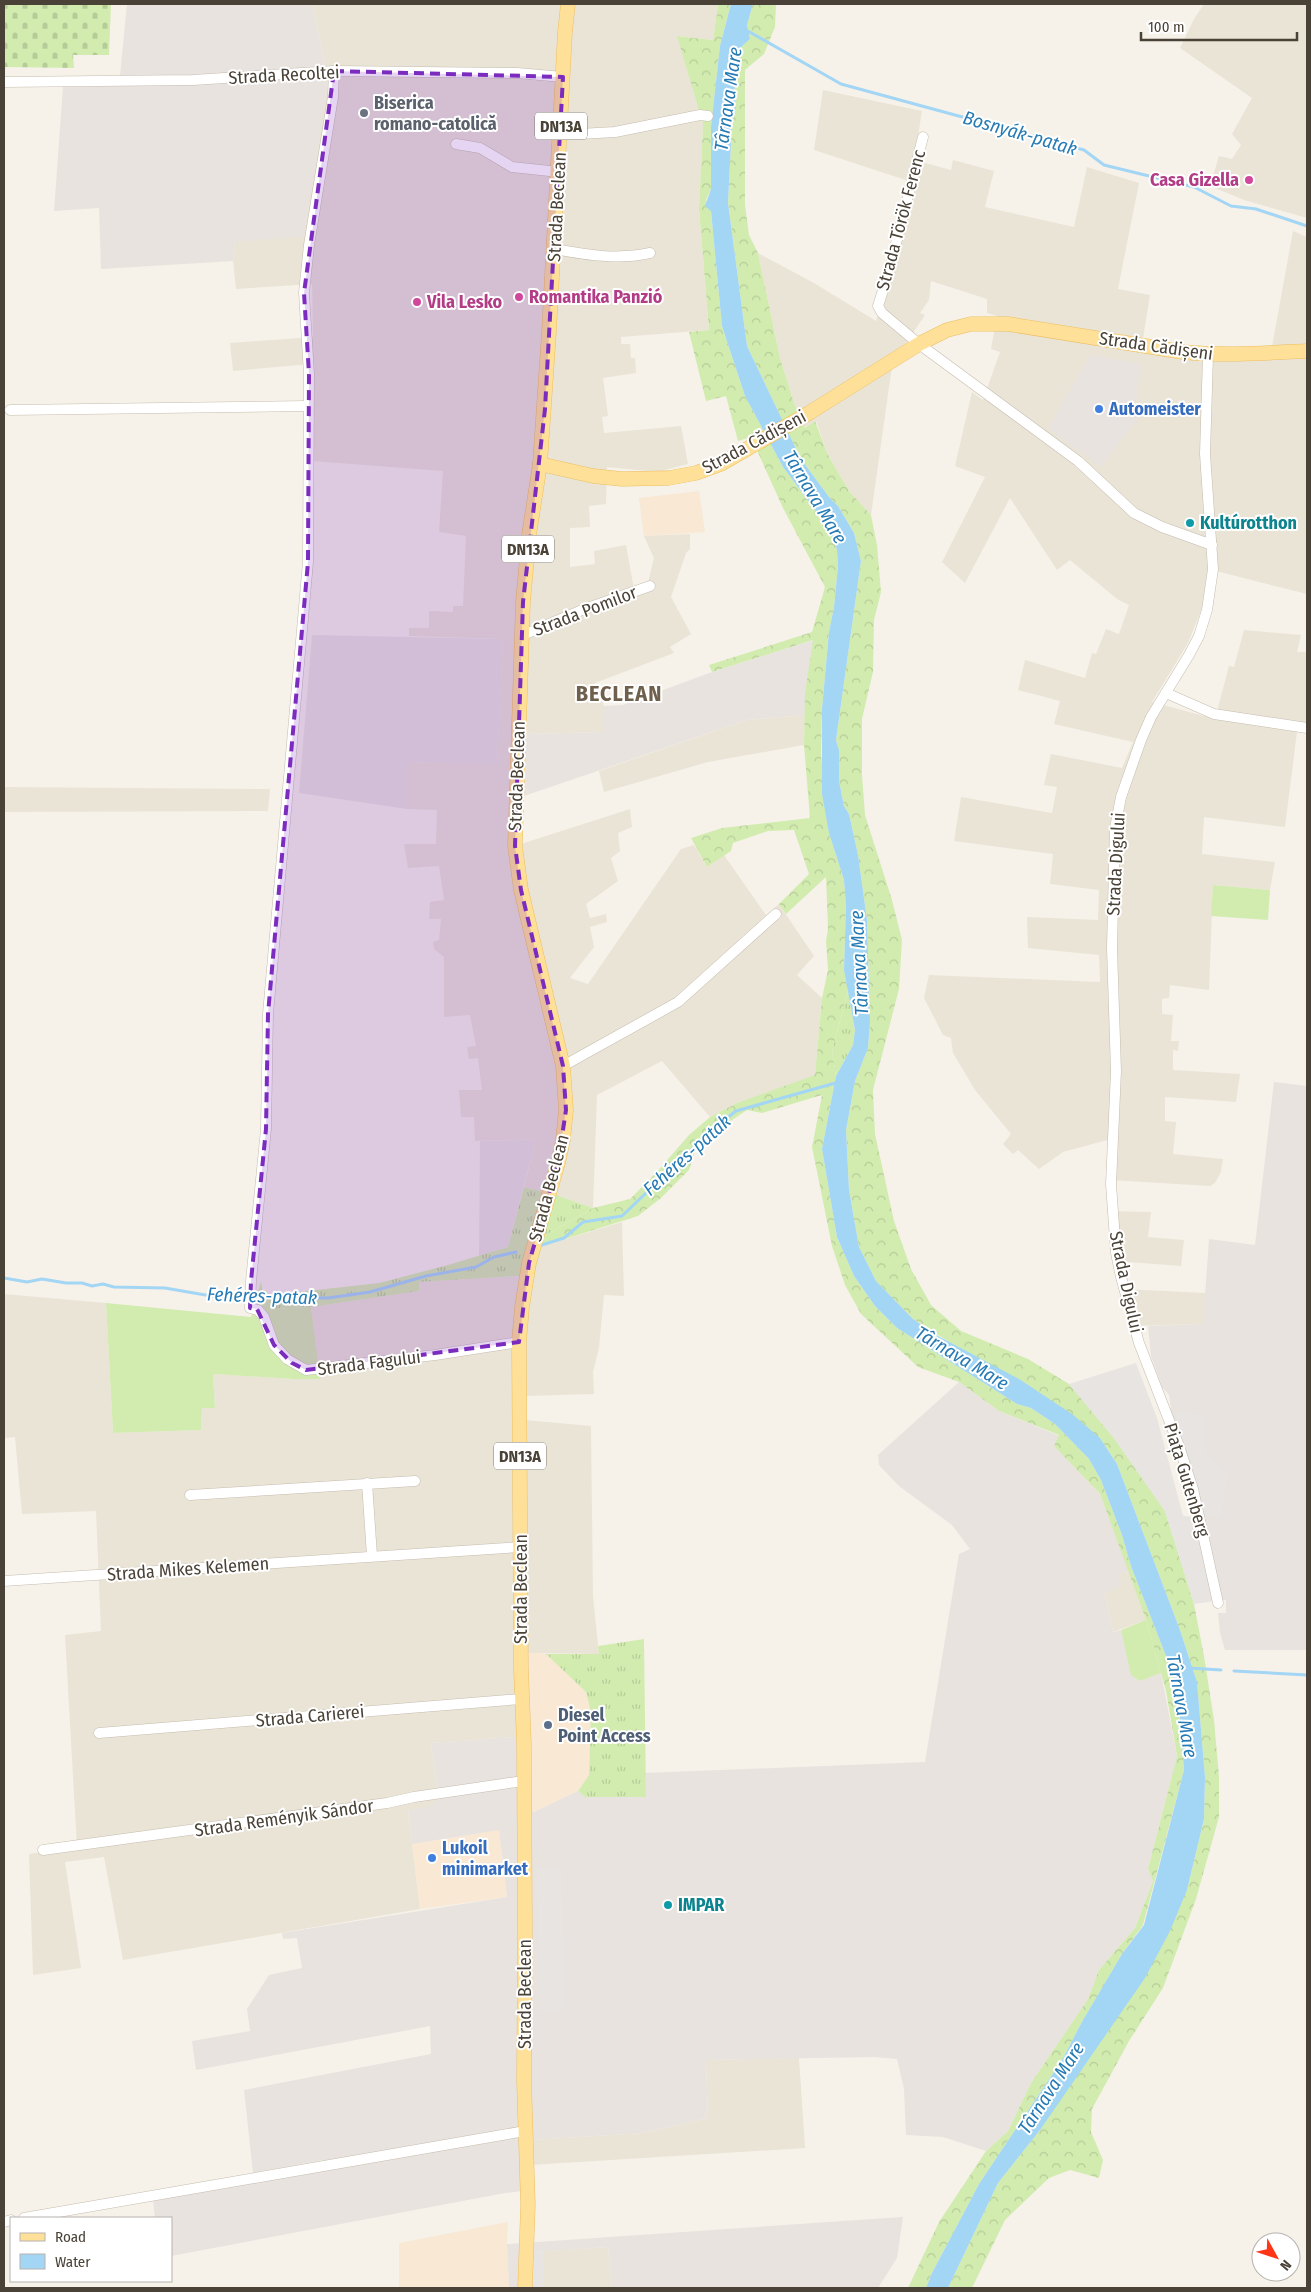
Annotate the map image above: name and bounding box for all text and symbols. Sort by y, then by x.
scale bar [1141,10,1297,42]
text: 100 m [1148,18,1185,36]
water label: Târnava Mare [709,46,747,152]
street label: Strada Recoltei [228,61,340,89]
place label: Biserica romano-catolică [374,92,497,135]
water label: Bosnyák-patak [960,106,1080,160]
marker: Biserica romano-catolică [358,107,370,119]
road number: DN13A [535,112,587,140]
street label: Strada Török Ferenc [872,147,930,293]
street label: Strada Beclean [543,151,571,263]
place label: Casa Gizella [1150,169,1239,191]
marker: Casa Gizella [1243,174,1255,186]
place label: Romantika Panzió [529,286,663,308]
place label: Vila Lesko [426,291,503,313]
marker: Romantika Panzió [513,291,525,303]
marker: Vila Lesko [411,296,423,308]
street label: Strada Cădișeni [1098,327,1214,365]
place label: Automeister [1108,398,1201,420]
marker: Automeister [1093,403,1105,415]
street label: Strada Cădișeni [698,405,810,479]
water label: Târnava Mare [778,446,852,548]
place label: Kultúrotthon [1200,512,1297,534]
marker: Kultúrotthon [1184,517,1196,529]
road number: DN13A [502,536,554,562]
street label: Strada Pomilor [530,581,641,641]
district label: BECLEAN [576,680,662,707]
street label: Strada Beclean [504,721,530,831]
street label: Strada Digului [1102,812,1130,916]
water label: Târnava Mare [845,910,873,1016]
water label: Fehéres-patak [638,1110,736,1200]
street label: Strada Beclean [524,1132,574,1244]
street label: Strada Digului [1104,1229,1148,1335]
water label: Fehéres-patak [206,1283,318,1309]
water label: Târnava Mare [911,1321,1013,1395]
street label: Strada Fagului [316,1346,422,1380]
street label: Piața Gutenberg [1159,1420,1215,1540]
road number: DN13A [494,1442,546,1470]
street label: Strada Beclean [510,1534,532,1644]
street label: Strada Mikes Kelemen [106,1552,270,1586]
water label: Târnava Mare [1162,1652,1202,1760]
street label: Strada Carierei [255,1700,365,1732]
place label: Diesel Point Access [558,1704,651,1747]
marker: Diesel Point Access [542,1719,554,1731]
street label: Strada Reményik Sándor [193,1794,376,1841]
place label: Lukoil minimarket [442,1837,529,1880]
marker: Lukoil minimarket [426,1852,438,1864]
place label: IMPAR [678,1894,725,1916]
marker: IMPAR [662,1899,674,1911]
street label: Strada Beclean [514,1939,536,2049]
water label: Târnava Mare [1013,2038,1089,2138]
legend [10,2217,172,2282]
text: Road [55,2228,86,2246]
north arrow [1251,2232,1301,2282]
text: Water [55,2253,91,2271]
text: N [1276,2256,1295,2274]

